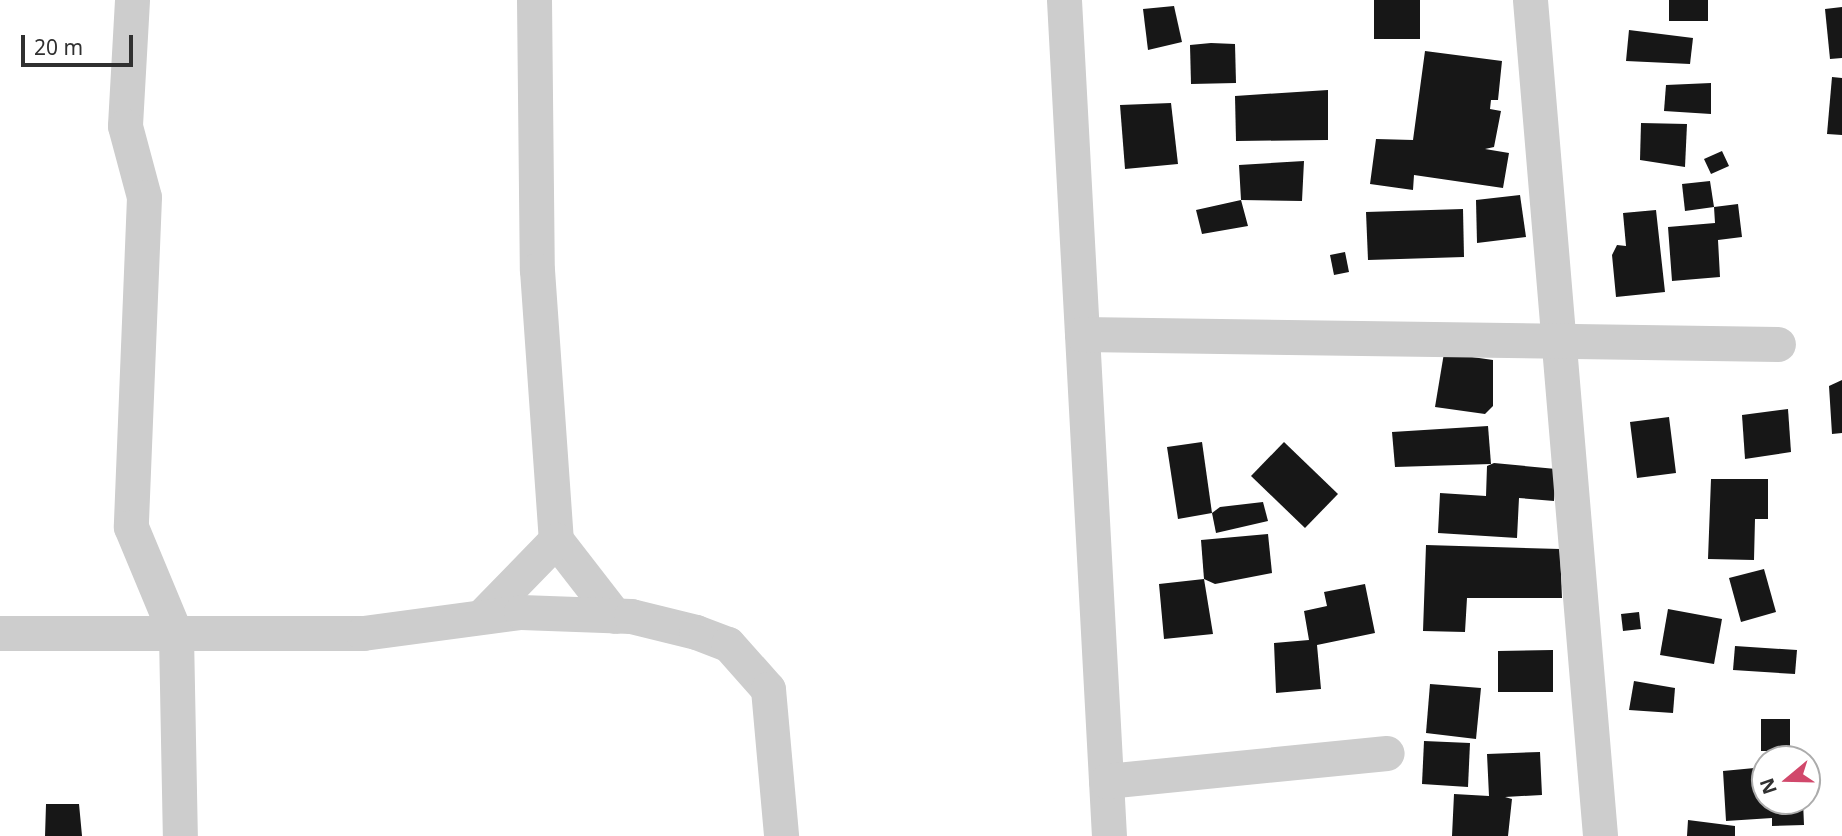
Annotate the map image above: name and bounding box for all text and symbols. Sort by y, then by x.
scale bar [24,21,136,65]
text: 20 m [34,33,83,61]
north arrow [1751,745,1821,815]
text: N [1753,775,1783,798]

